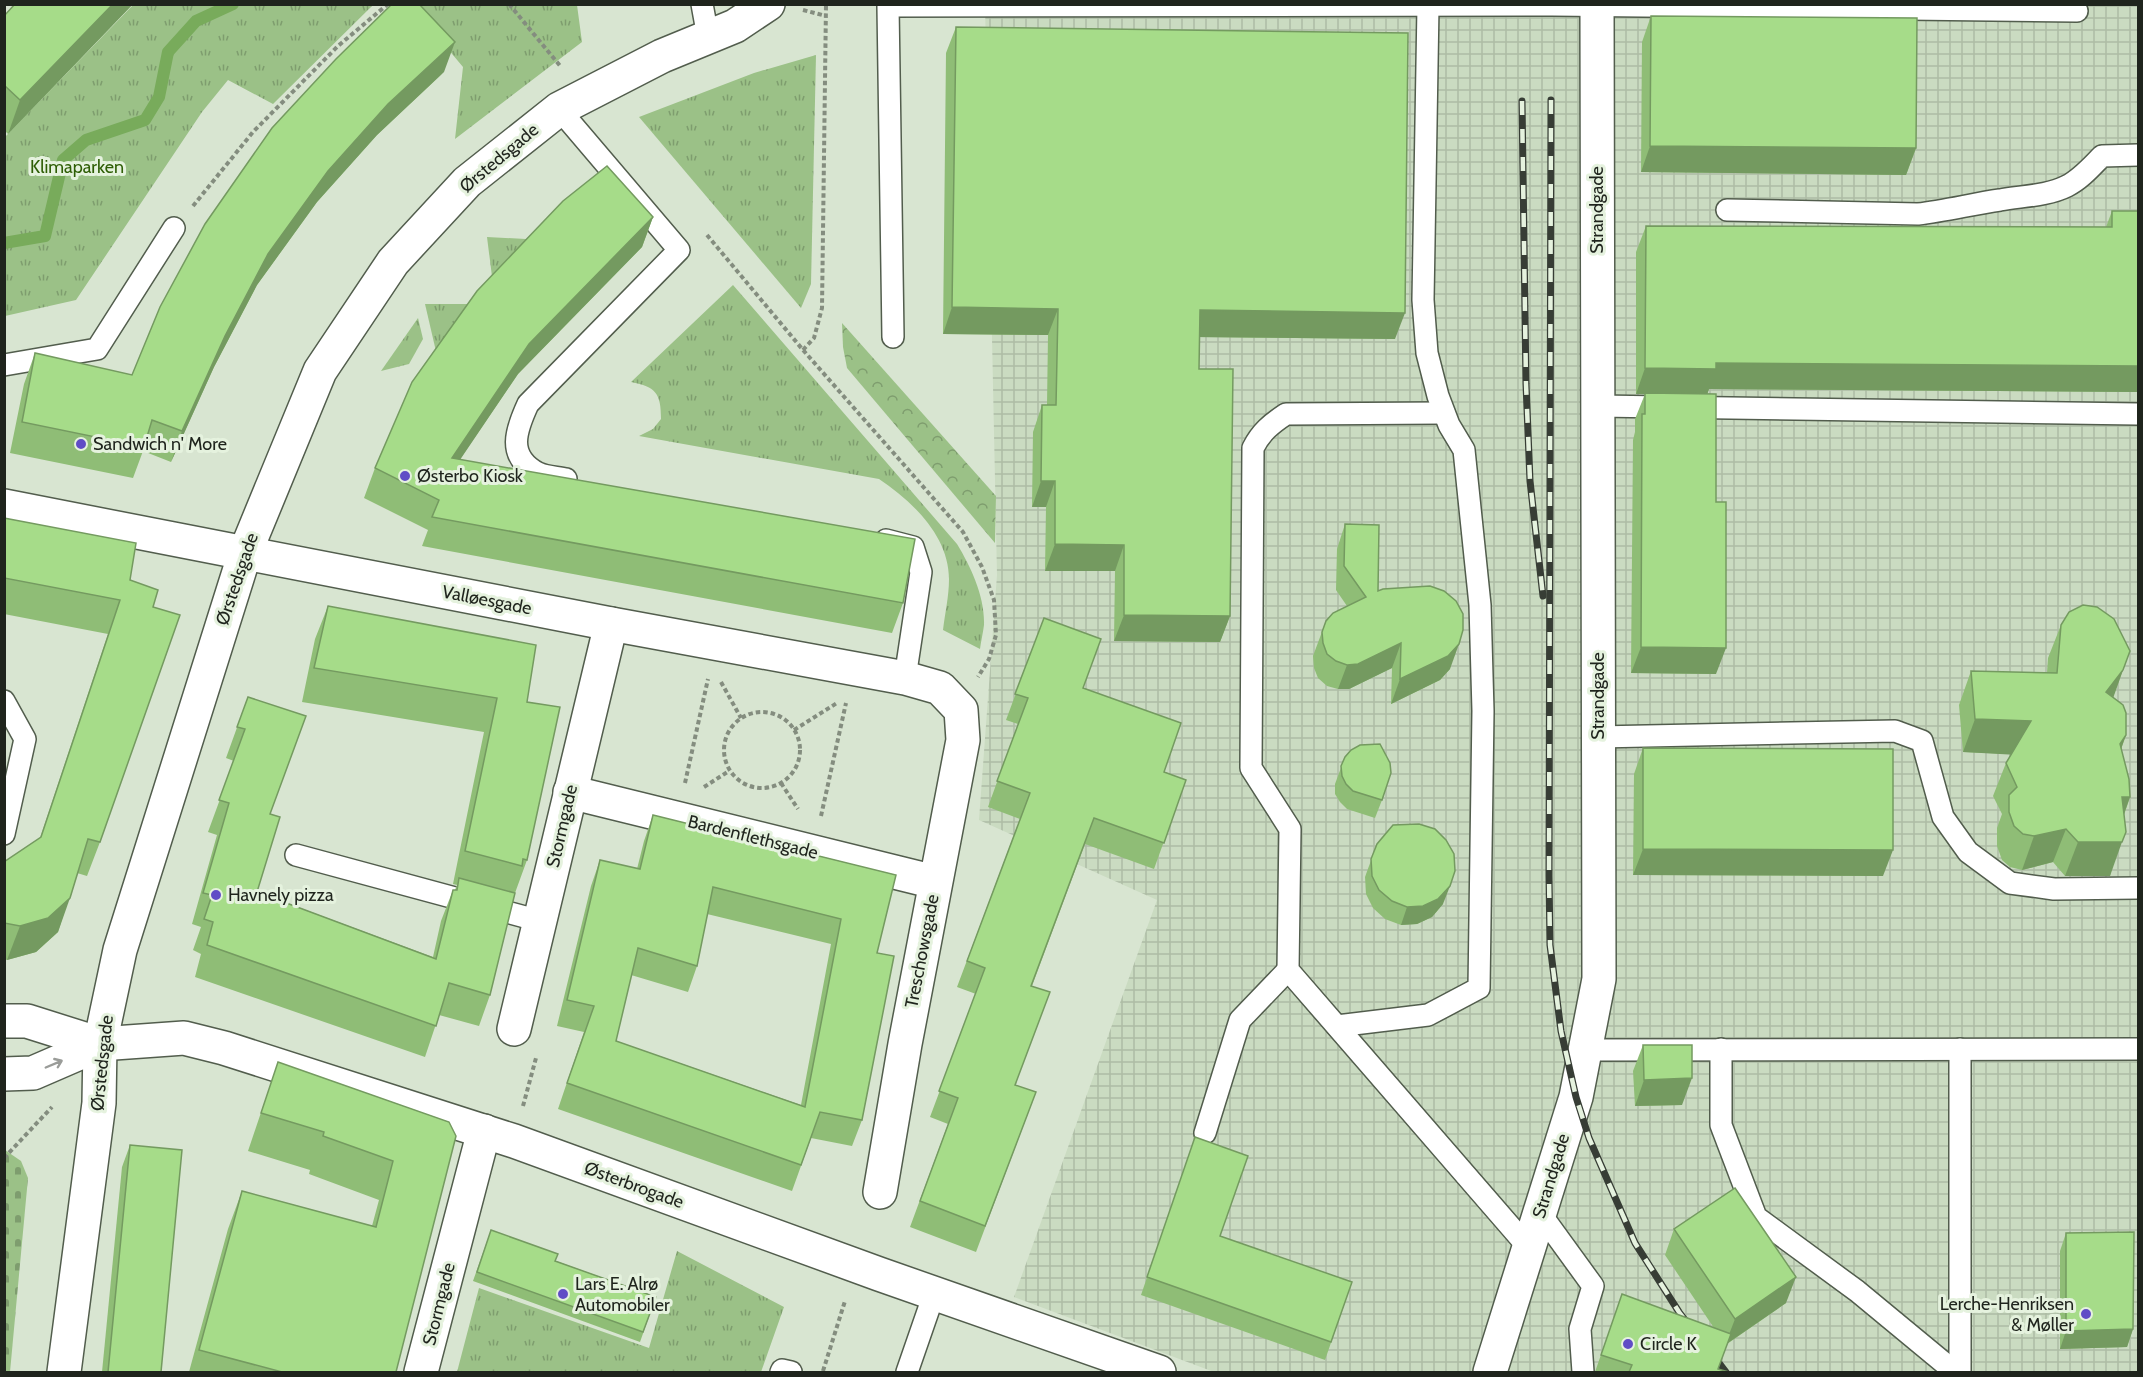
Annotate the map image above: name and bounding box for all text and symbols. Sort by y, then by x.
street label: Ørstedsgade [455,119,543,197]
park label: Klimaparken [30,156,124,178]
street label: Strandgade [1586,166,1608,254]
place label: Sandwich n' More [93,433,227,455]
marker: Sandwich n' More [74,437,88,451]
place label: Østerbo Kiosk [417,465,524,487]
marker: Østerbo Kiosk [398,469,412,483]
street label: Ørstedsgade [211,530,263,628]
street label: Valløesgade [440,581,534,619]
street label: Strandgade [1587,652,1609,740]
street label: Stormgade [542,782,582,870]
street label: Bardenflethsgade [686,810,820,864]
place label: Havnely pizza [228,884,334,906]
marker: Havnely pizza [209,888,223,902]
street label: Treschowsgade [900,892,944,1010]
street label: Ørstedsgade [86,1014,118,1112]
one-way arrow [44,1058,62,1069]
street label: Strandgade [1528,1131,1574,1221]
street label: Østerbrogade [581,1157,687,1213]
street label: Stormgade [418,1260,460,1348]
place label: Lars E. Alrø Automobiler [575,1273,670,1316]
marker: Lars E. Alrø Automobiler [556,1287,570,1301]
place label: Lerche-Henriksen & Møller [1940,1293,2074,1336]
marker: Lerche-Henriksen & Møller [2079,1307,2093,1321]
place label: Circle K [1640,1333,1698,1355]
marker: Circle K [1621,1337,1635,1351]

